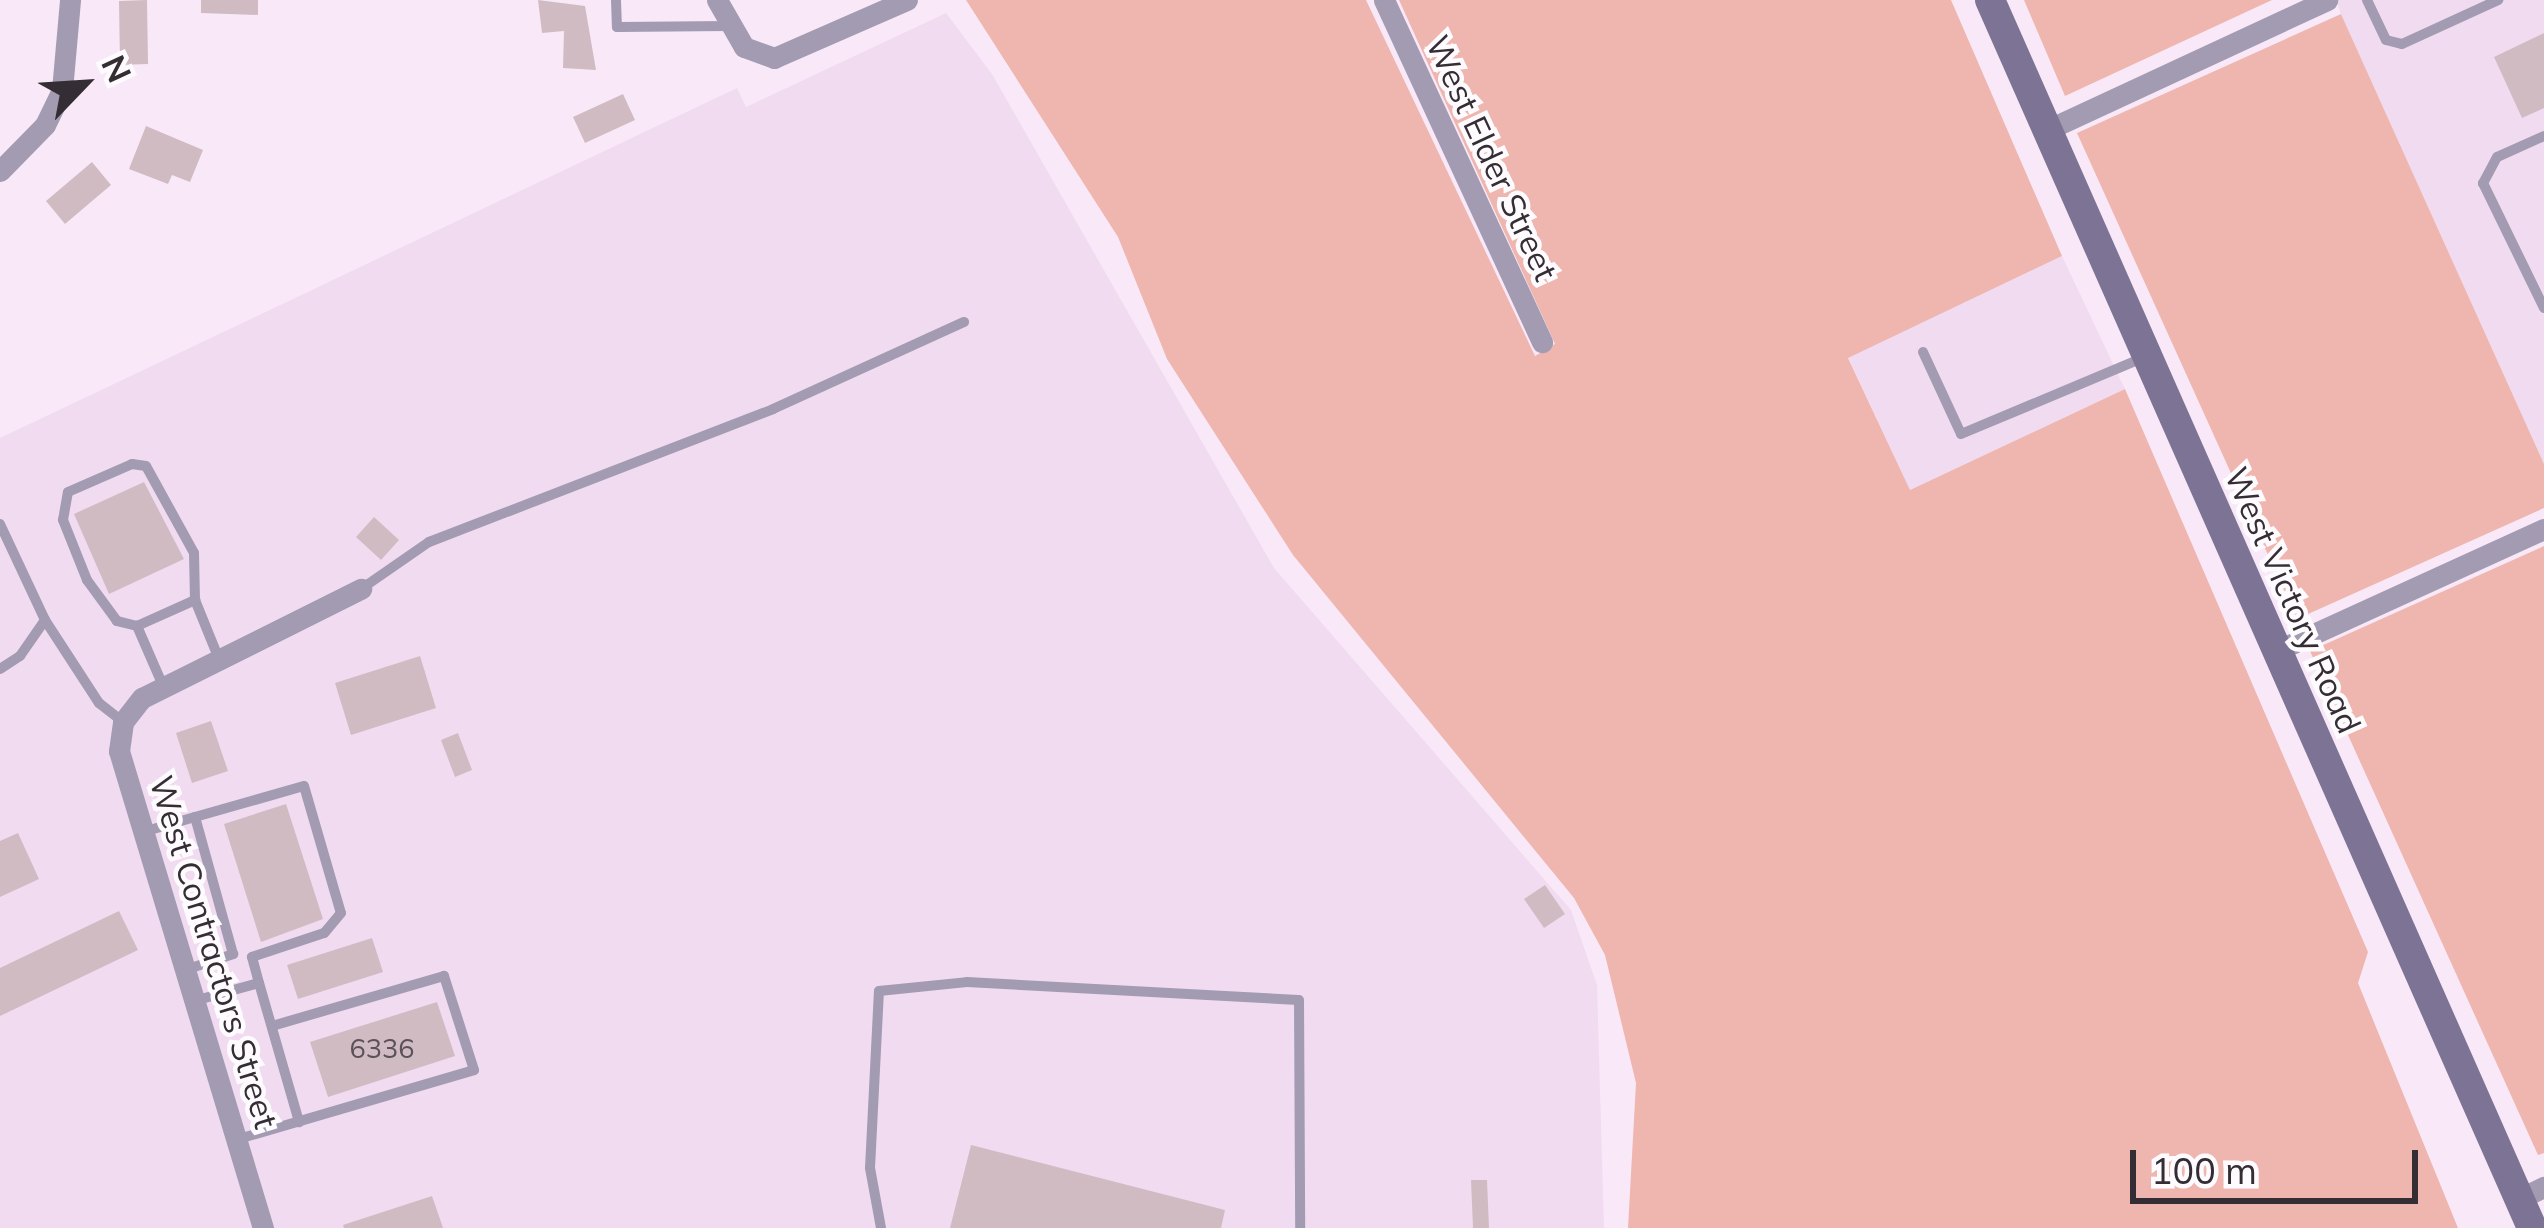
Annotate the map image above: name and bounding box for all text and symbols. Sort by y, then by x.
north arrow [24,24,144,144]
street label: West Elder Street [1418,29,1566,287]
text: N [93,49,141,89]
street label: West Victory Road [2217,461,2369,739]
street label: West Contractors Street [141,771,287,1133]
house number: 6336 [350,1033,414,1065]
scale bar [2136,1126,2424,1200]
text: 100 m [2151,1148,2257,1193]

